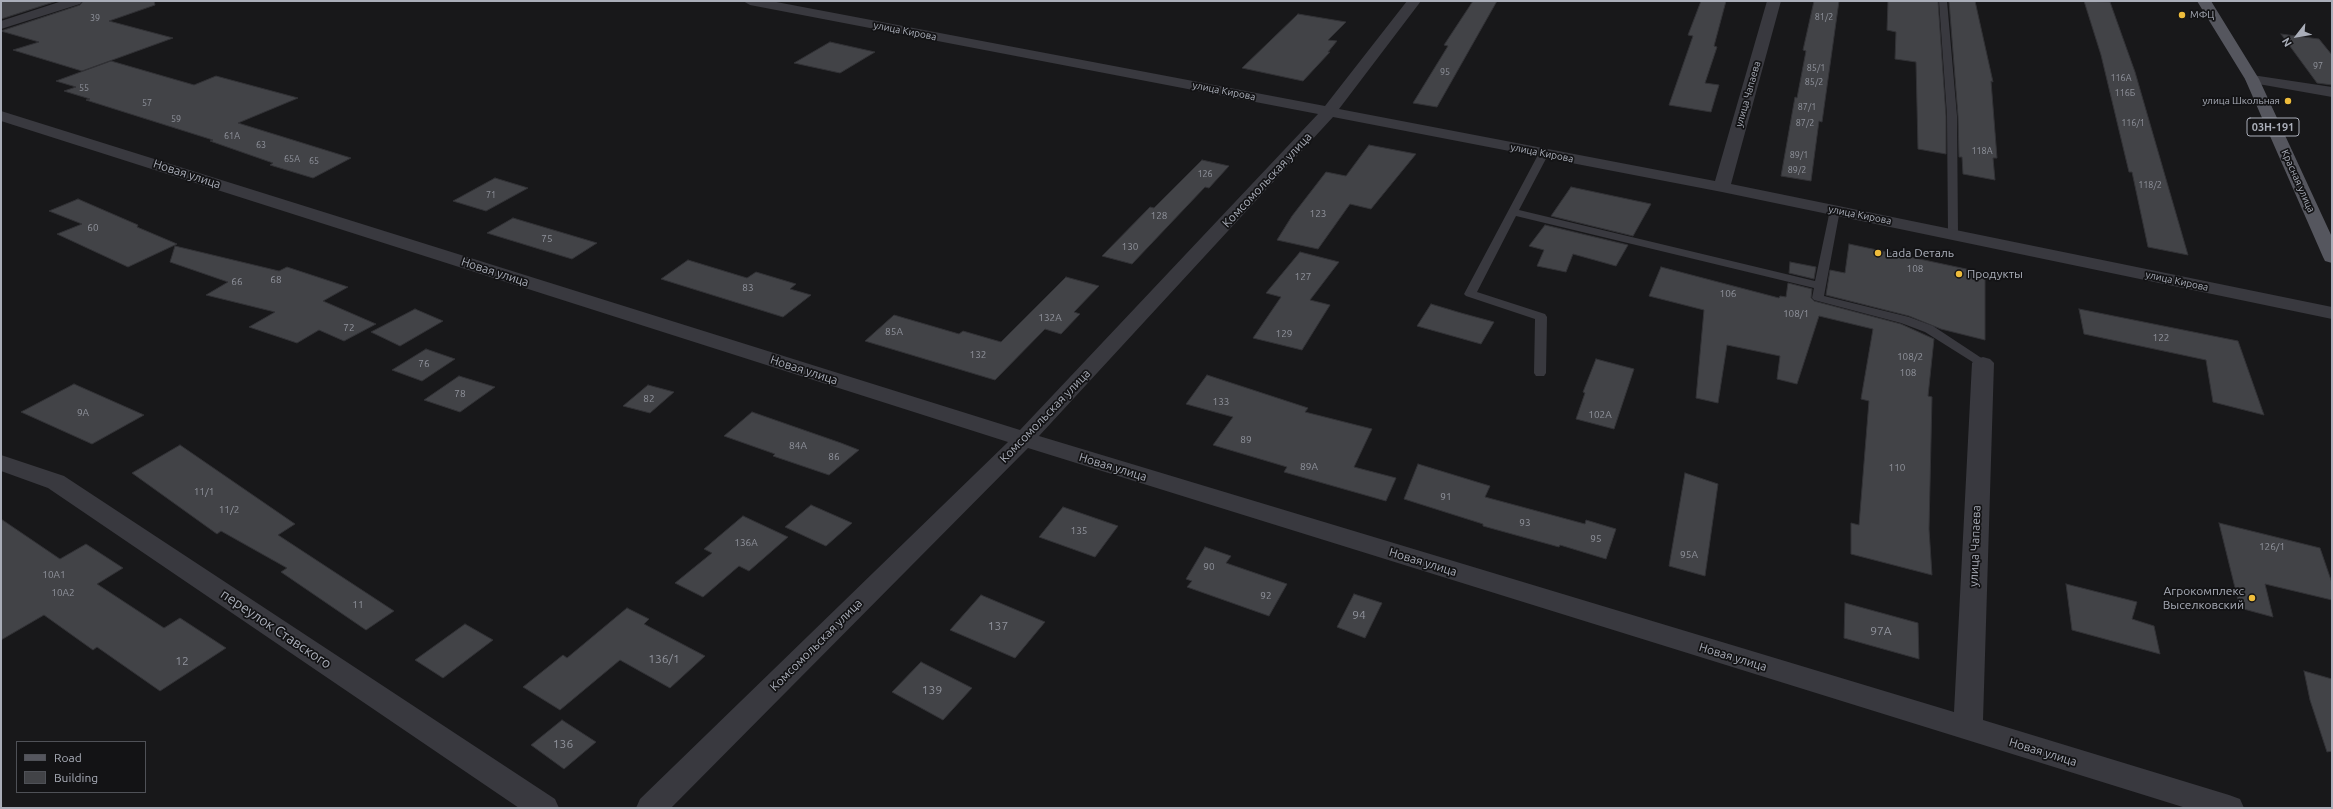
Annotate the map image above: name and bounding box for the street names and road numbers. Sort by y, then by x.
street label: улица Кирова [872,19,938,43]
street label: улица Чапаева [1733,60,1763,128]
street label: улица Кирова [1191,79,1257,103]
road number: 03Н-191 [2247,118,2299,136]
street label: Комсомольская улица [1219,130,1315,230]
street label: улица Кирова [1509,141,1575,165]
street label: Красная улица [2279,148,2317,214]
street label: Новая улица [151,156,223,192]
street label: улица Кирова [1827,203,1893,227]
street label: Новая улица [459,254,531,290]
street label: улица Кирова [2144,268,2210,294]
street label: Новая улица [768,352,840,388]
street label: Комсомольская улица [997,366,1093,466]
street label: Новая улица [1077,450,1149,484]
street label: улица Чапаева [1966,505,1984,587]
street label: Новая улица [1387,545,1459,579]
street label: переулок Ставского [217,586,335,672]
street label: Комсомольская улица [767,596,865,694]
street label: Новая улица [1697,640,1769,674]
street label: Новая улица [2007,735,2079,769]

